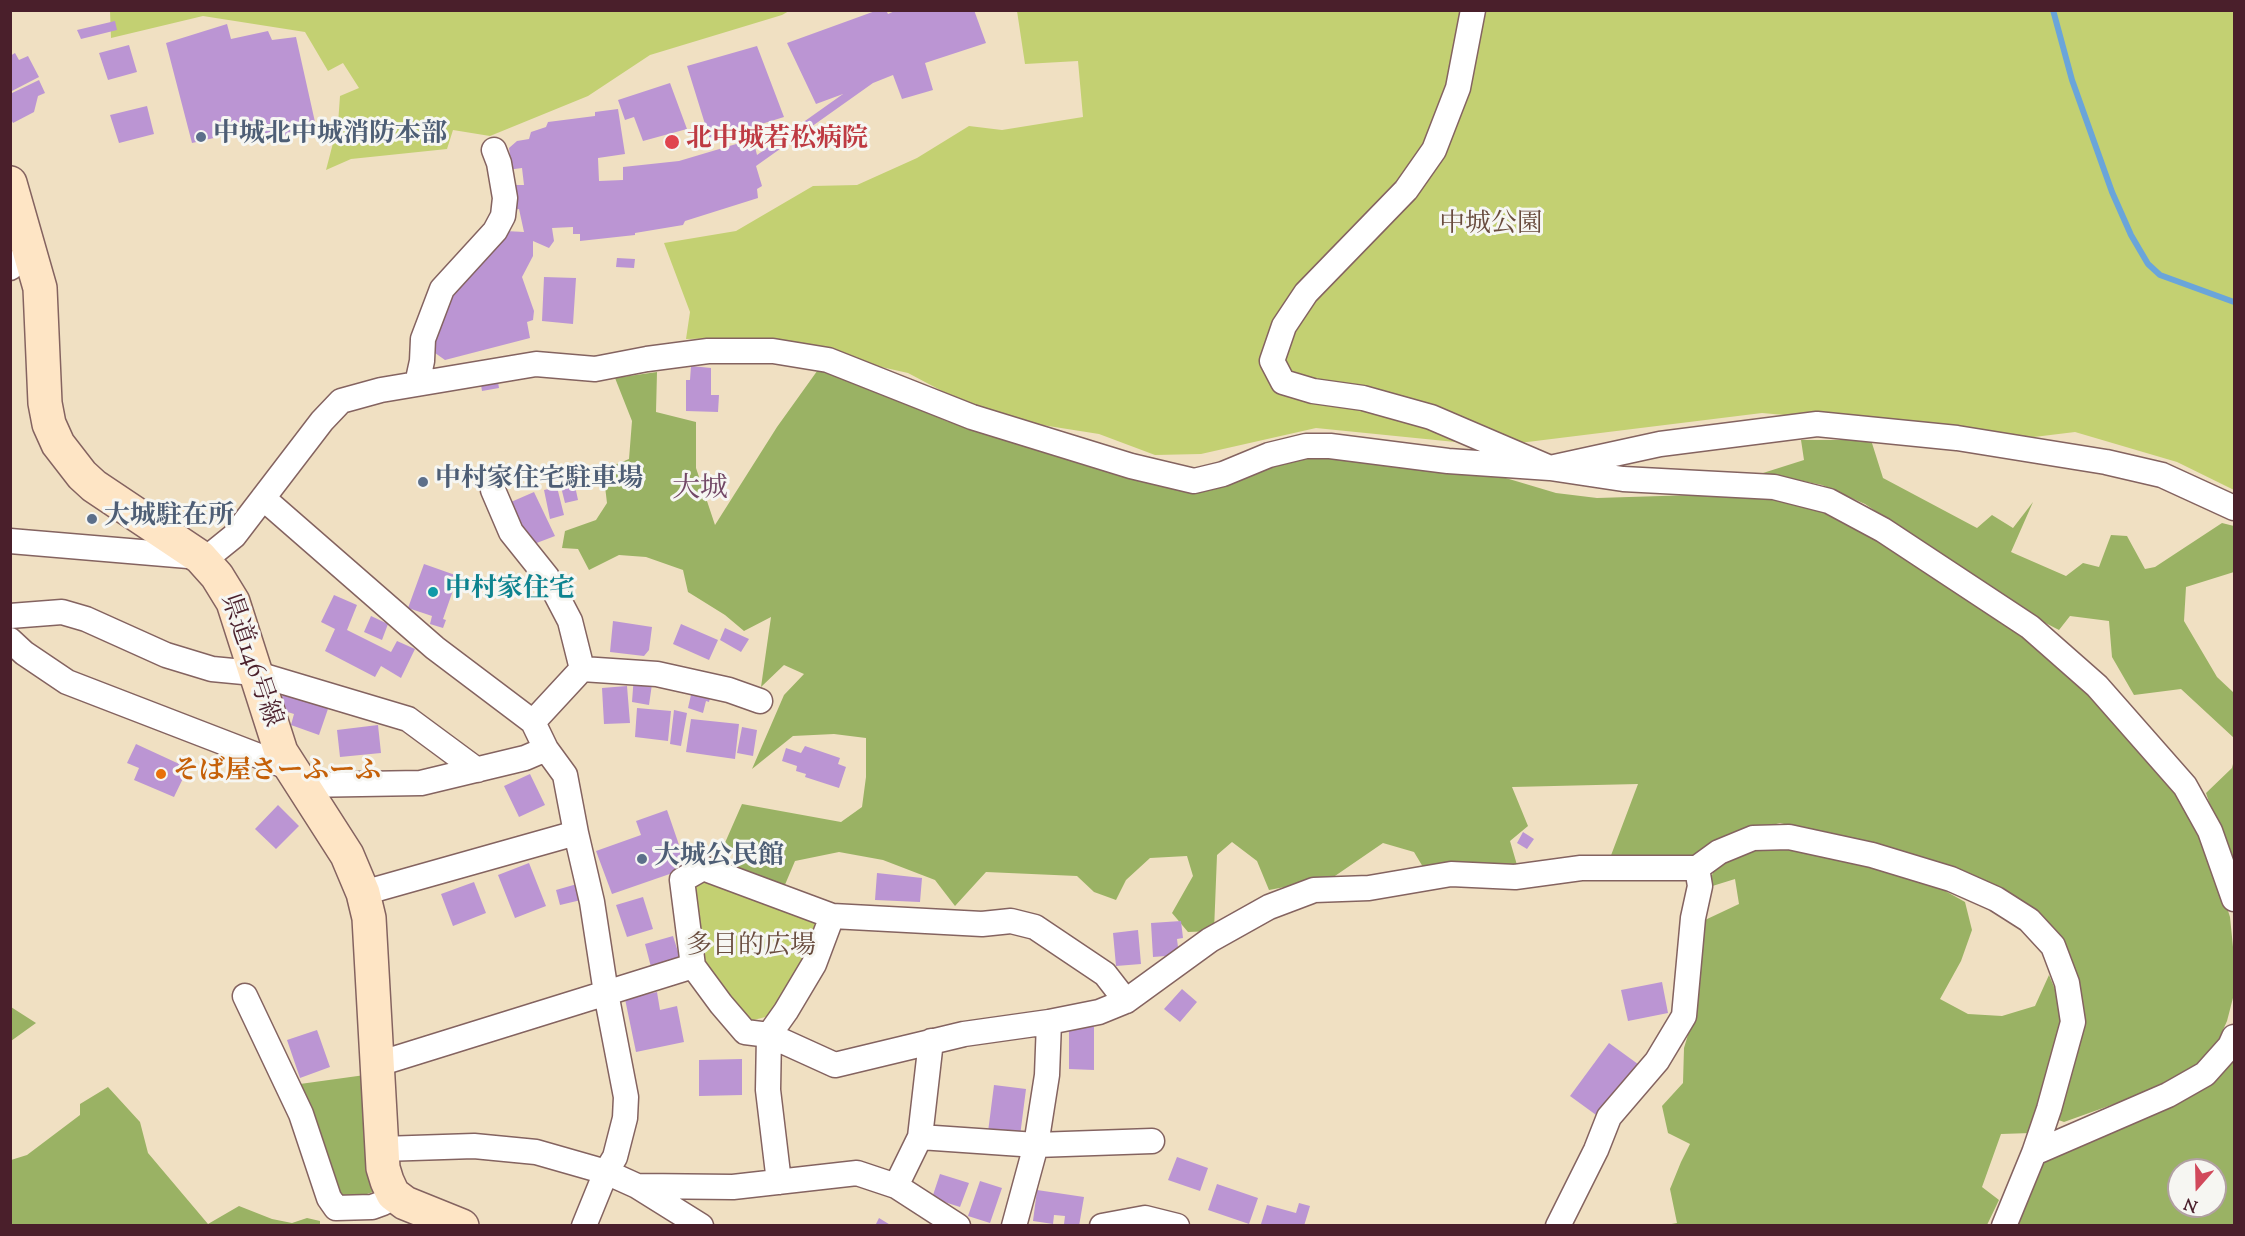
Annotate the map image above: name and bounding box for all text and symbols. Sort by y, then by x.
place label: 中城北中城消防本部 [213,121,447,153]
place label: 北中城若松病院 [686,126,868,158]
marker: 中城北中城消防本部 [194,130,208,144]
marker: 北中城若松病院 [663,133,681,151]
park label: 中城公園 [1439,211,1543,243]
place label: 中村家住宅駐車場 [435,466,643,498]
district label: 大城 [672,474,728,508]
marker: 中村家住宅駐車場 [416,475,430,489]
place label: 大城駐在所 [104,503,234,535]
marker: 大城駐在所 [85,512,99,526]
place label: 中村家住宅 [445,576,575,608]
marker: 中村家住宅 [426,585,440,599]
street label: 県道146号線 [212,590,286,732]
place label: そば屋さーふーふ [173,758,381,790]
marker: そば屋さーふーふ [154,767,168,781]
place label: 大城公民館 [654,843,784,875]
marker: 大城公民館 [635,852,649,866]
park label: 多目的広場 [686,933,816,965]
north arrow [2167,1158,2227,1218]
text: N [2181,1191,2201,1216]

